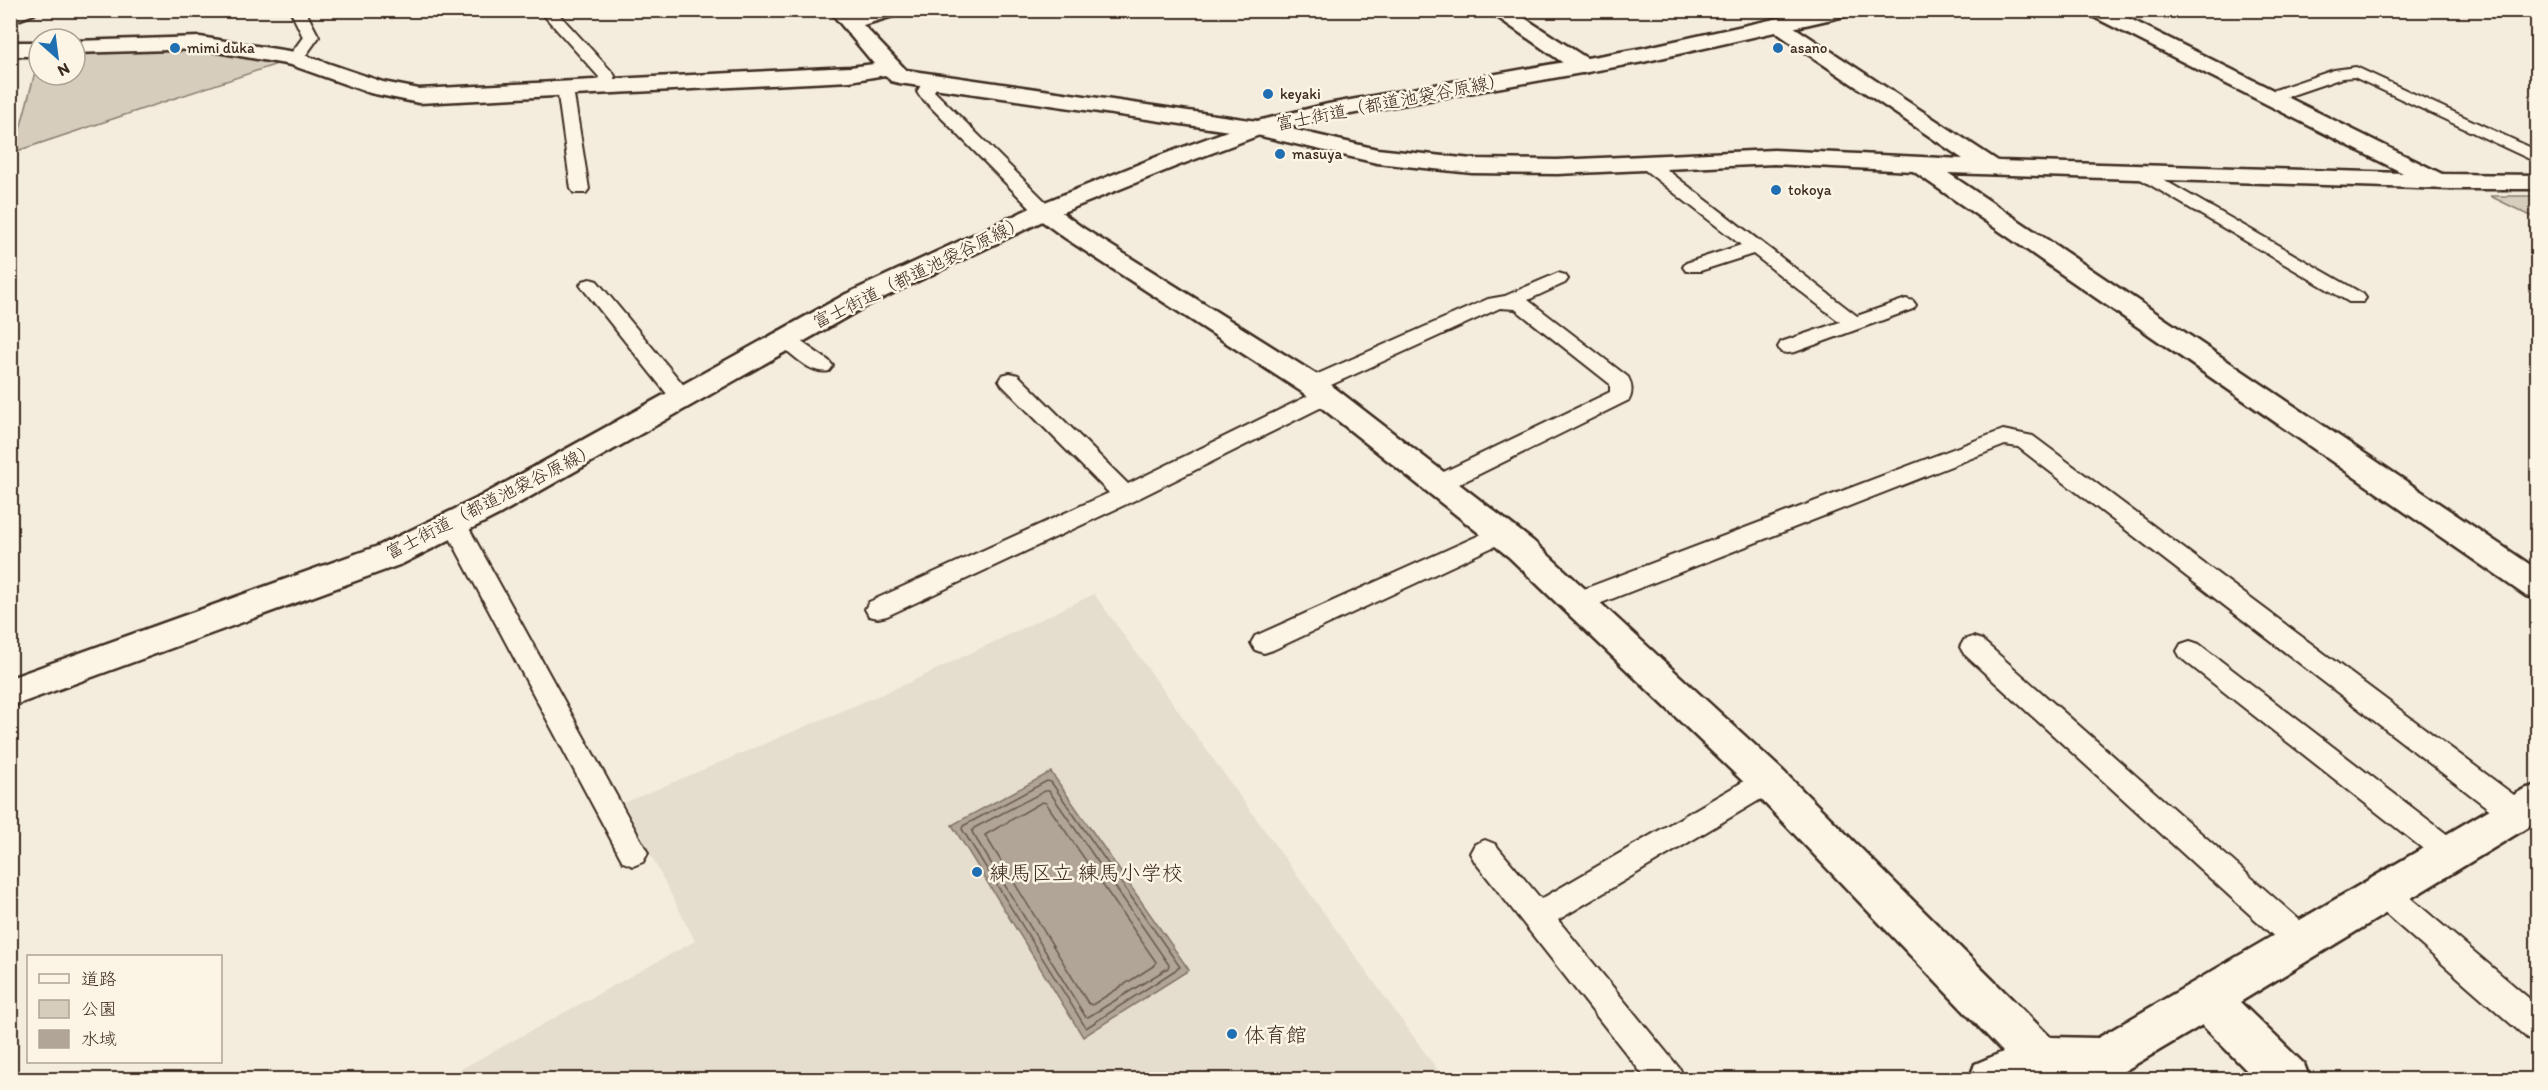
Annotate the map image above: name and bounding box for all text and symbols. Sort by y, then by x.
north arrow [27,27,87,87]
place label: mimi duka [187,39,255,57]
place label: asano [1790,39,1828,57]
marker: mimi duka [168,41,182,55]
marker: asano [1771,41,1785,55]
text: N [55,59,73,81]
street label: 富士街道（都道池袋谷原線） [1274,69,1508,135]
place label: keyaki [1280,85,1321,103]
marker: keyaki [1261,87,1275,101]
place label: masuya [1292,145,1342,163]
marker: masuya [1273,147,1287,161]
place label: tokoya [1788,181,1832,199]
marker: tokoya [1769,183,1783,197]
street label: 富士街道（都道池袋谷原線） [809,211,1029,333]
street label: 富士街道（都道池袋谷原線） [382,438,600,564]
place label: 練馬区立 練馬小学校 [989,860,1183,885]
marker: 練馬区立 練馬小学校 [970,865,984,879]
legend [27,955,222,1063]
text: 道路 [81,968,117,990]
text: 公園 [81,998,117,1020]
place label: 体育館 [1244,1022,1307,1047]
marker: 体育館 [1225,1027,1239,1041]
text: 水域 [81,1028,117,1050]

